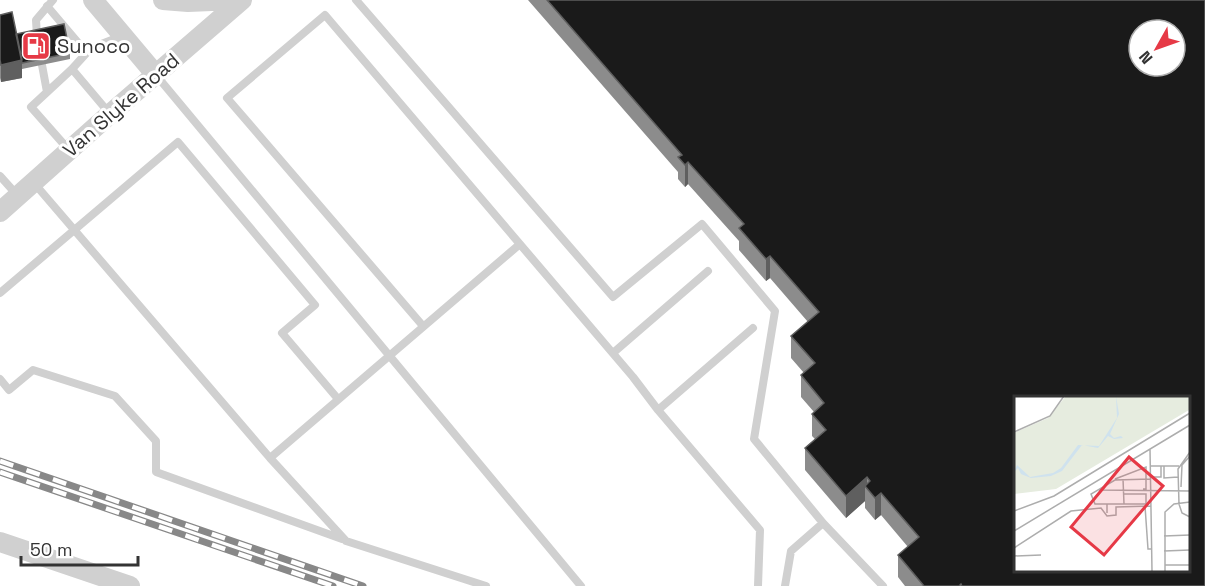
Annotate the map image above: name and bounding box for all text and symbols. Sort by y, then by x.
north arrow [1127,18,1187,78]
fuel station icon: Sunoco [20,30,52,62]
place label: Sunoco [57,33,130,59]
text: N [1134,46,1157,68]
street label: Van Slyke Road [57,47,185,163]
inset map [1014,396,1190,571]
scale bar [21,529,138,567]
text: 50 m [30,538,72,561]

